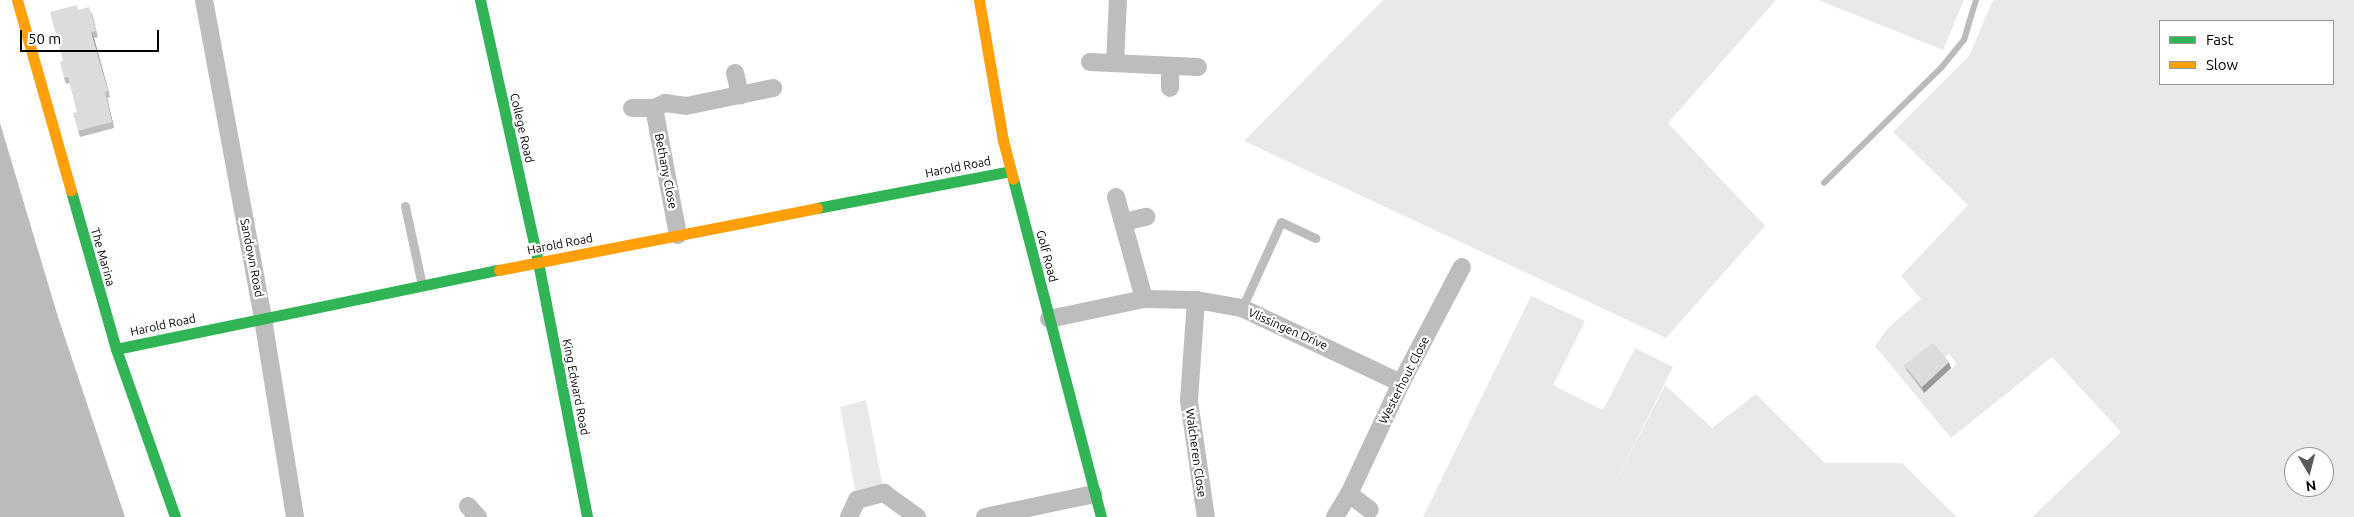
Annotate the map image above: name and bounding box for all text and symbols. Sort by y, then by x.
scale bar [22,20,161,52]
legend [2159,20,2334,85]
text: 50 m [28,30,61,47]
text: Fast [2206,31,2233,48]
text: Slow [2206,56,2238,73]
street label: College Road [507,92,537,164]
street label: Bethany Close [652,132,680,210]
street label: Harold Road [924,154,992,180]
street label: Sandown Road [237,217,267,299]
street label: The Marina [88,226,118,288]
street label: Golf Road [1033,228,1061,284]
street label: Harold Road [526,231,594,257]
street label: Vlissingen Drive [1246,305,1330,353]
street label: Harold Road [129,311,197,339]
street label: Westerhout Close [1376,334,1432,426]
street label: King Edward Road [560,338,592,436]
street label: Walcheren Close [1183,408,1209,498]
north arrow [2284,447,2334,497]
text: N [2305,477,2317,495]

